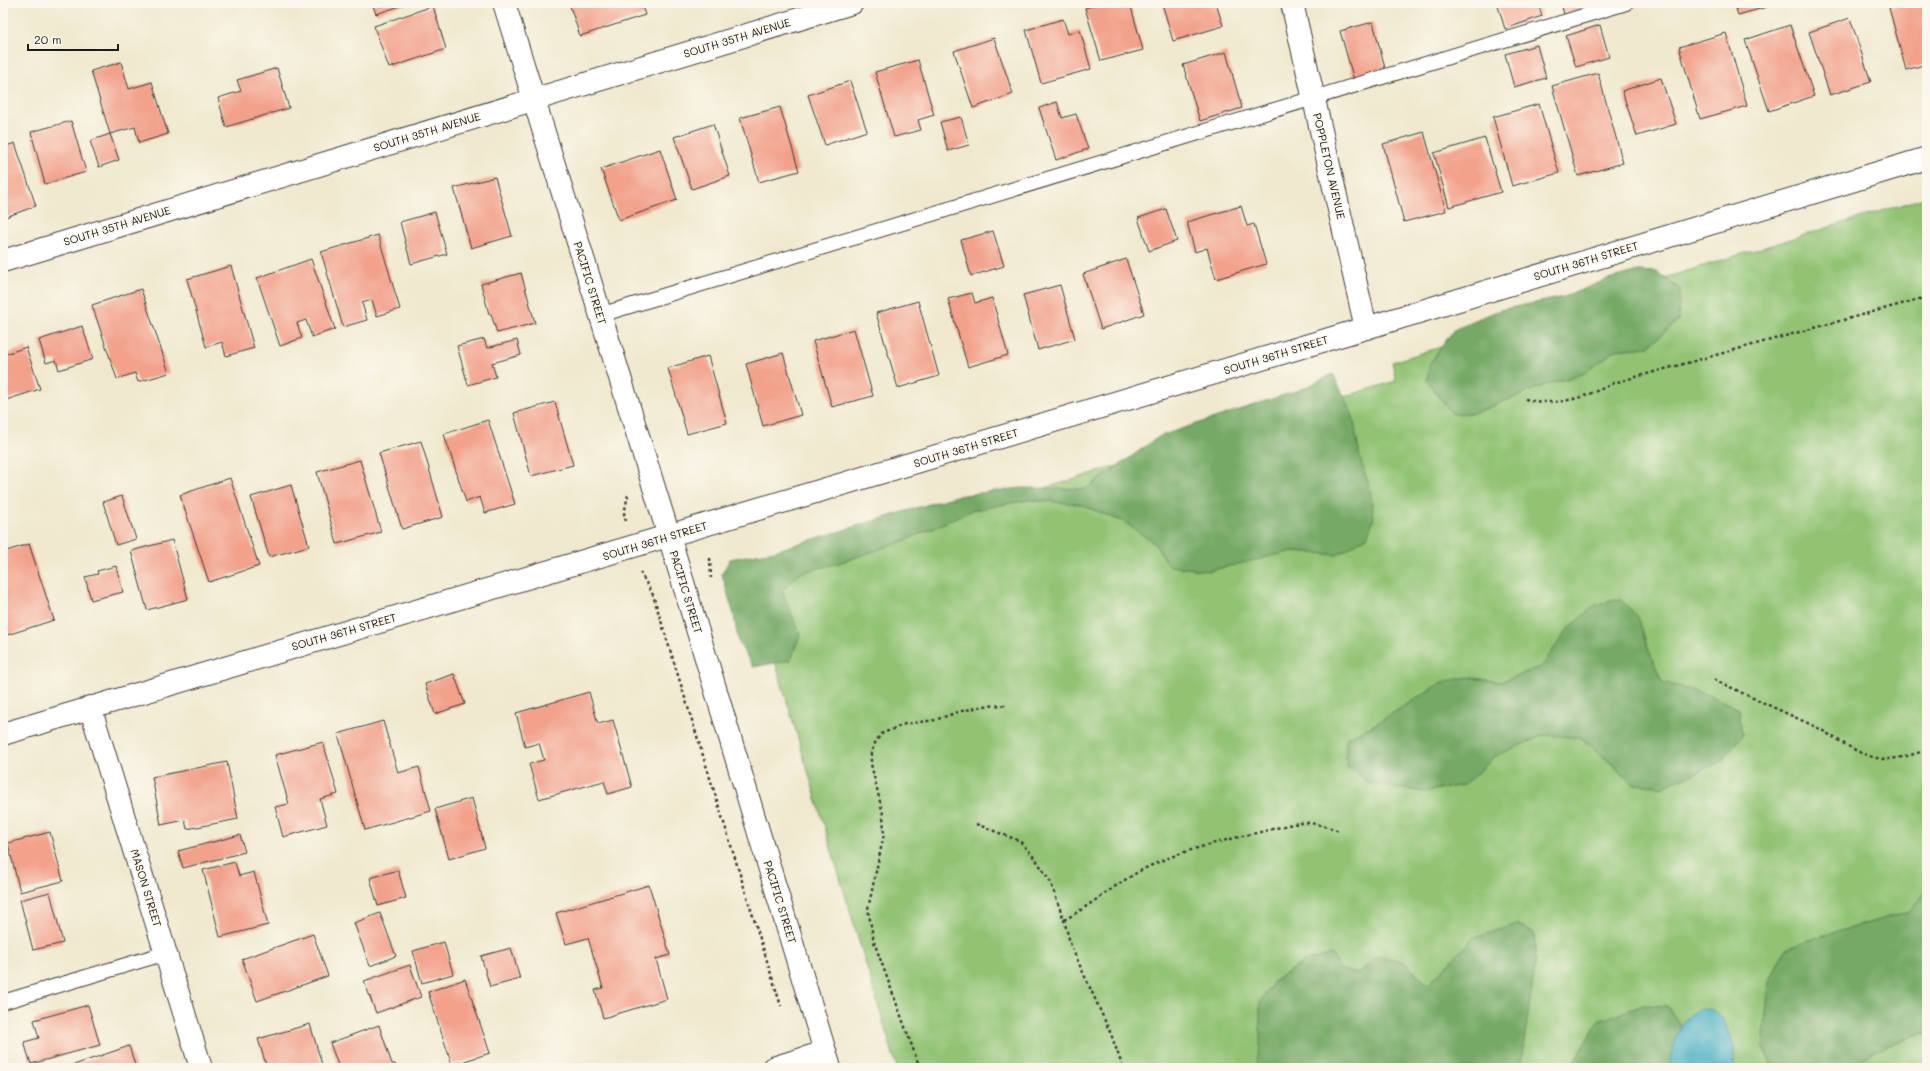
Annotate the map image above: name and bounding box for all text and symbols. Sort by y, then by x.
street label: SOUTH 35TH AVENUE [681,14,792,61]
scale bar [28,26,118,52]
text: 20 m [34,31,62,47]
street label: SOUTH 35TH AVENUE [371,108,482,155]
street label: POPPLETON AVENUE [1310,111,1349,220]
street label: SOUTH 35TH AVENUE [61,202,172,249]
street label: SOUTH 36TH STREET [1532,237,1640,284]
street label: PACIFIC STREET [571,240,610,326]
street label: SOUTH 36TH STREET [1222,331,1330,378]
street label: SOUTH 36TH STREET [912,424,1020,471]
street label: SOUTH 36TH STREET [601,517,709,564]
street label: PACIFIC STREET [667,549,706,635]
street label: SOUTH 36TH STREET [290,609,398,654]
street label: MASON STREET [127,847,165,929]
street label: PACIFIC STREET [761,859,800,945]

